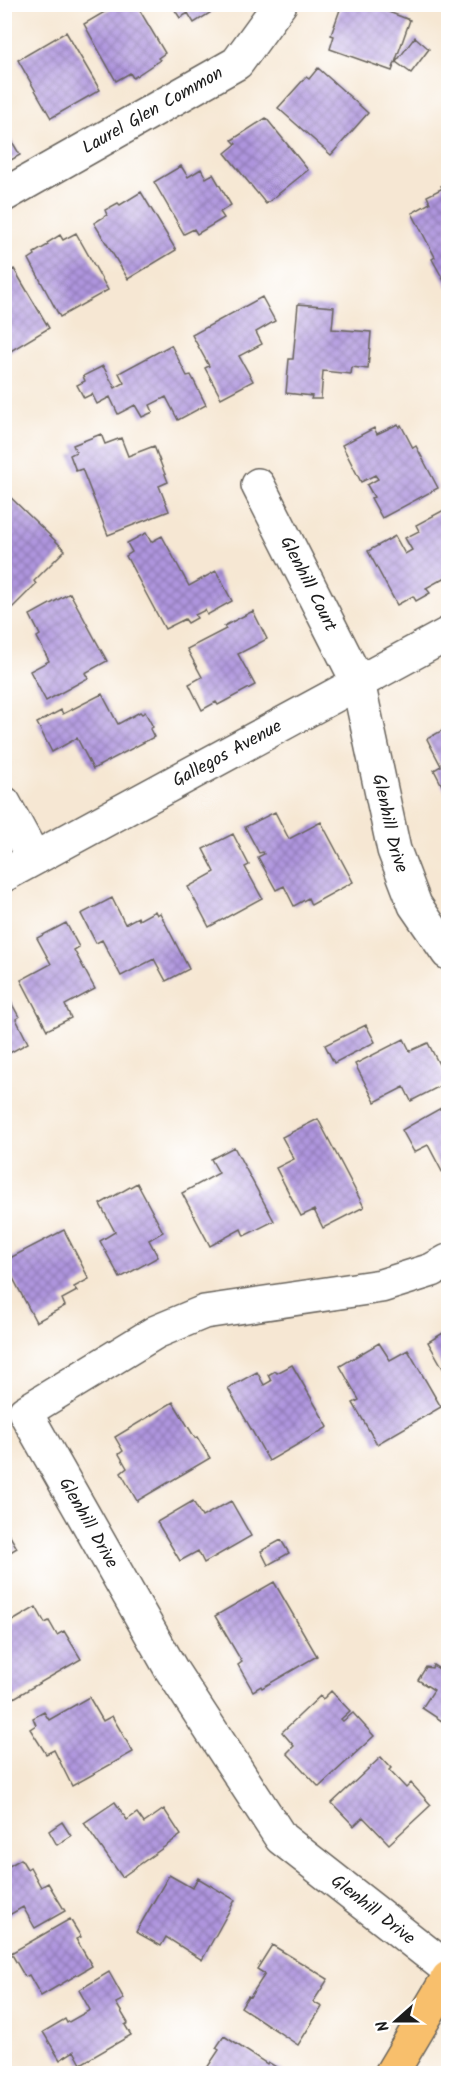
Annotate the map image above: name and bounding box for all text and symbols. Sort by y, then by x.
street label: Laurel Glen Common [77,59,229,162]
street label: Glenhill Court [272,531,345,638]
street label: Gallegos Avenue [167,712,287,795]
street label: Glenhill Drive [364,772,416,877]
street label: Glenhill Drive [51,1472,126,1574]
street label: Glenhill Drive [324,1867,421,1952]
north arrow [366,1991,426,2051]
text: N [370,2017,397,2035]

